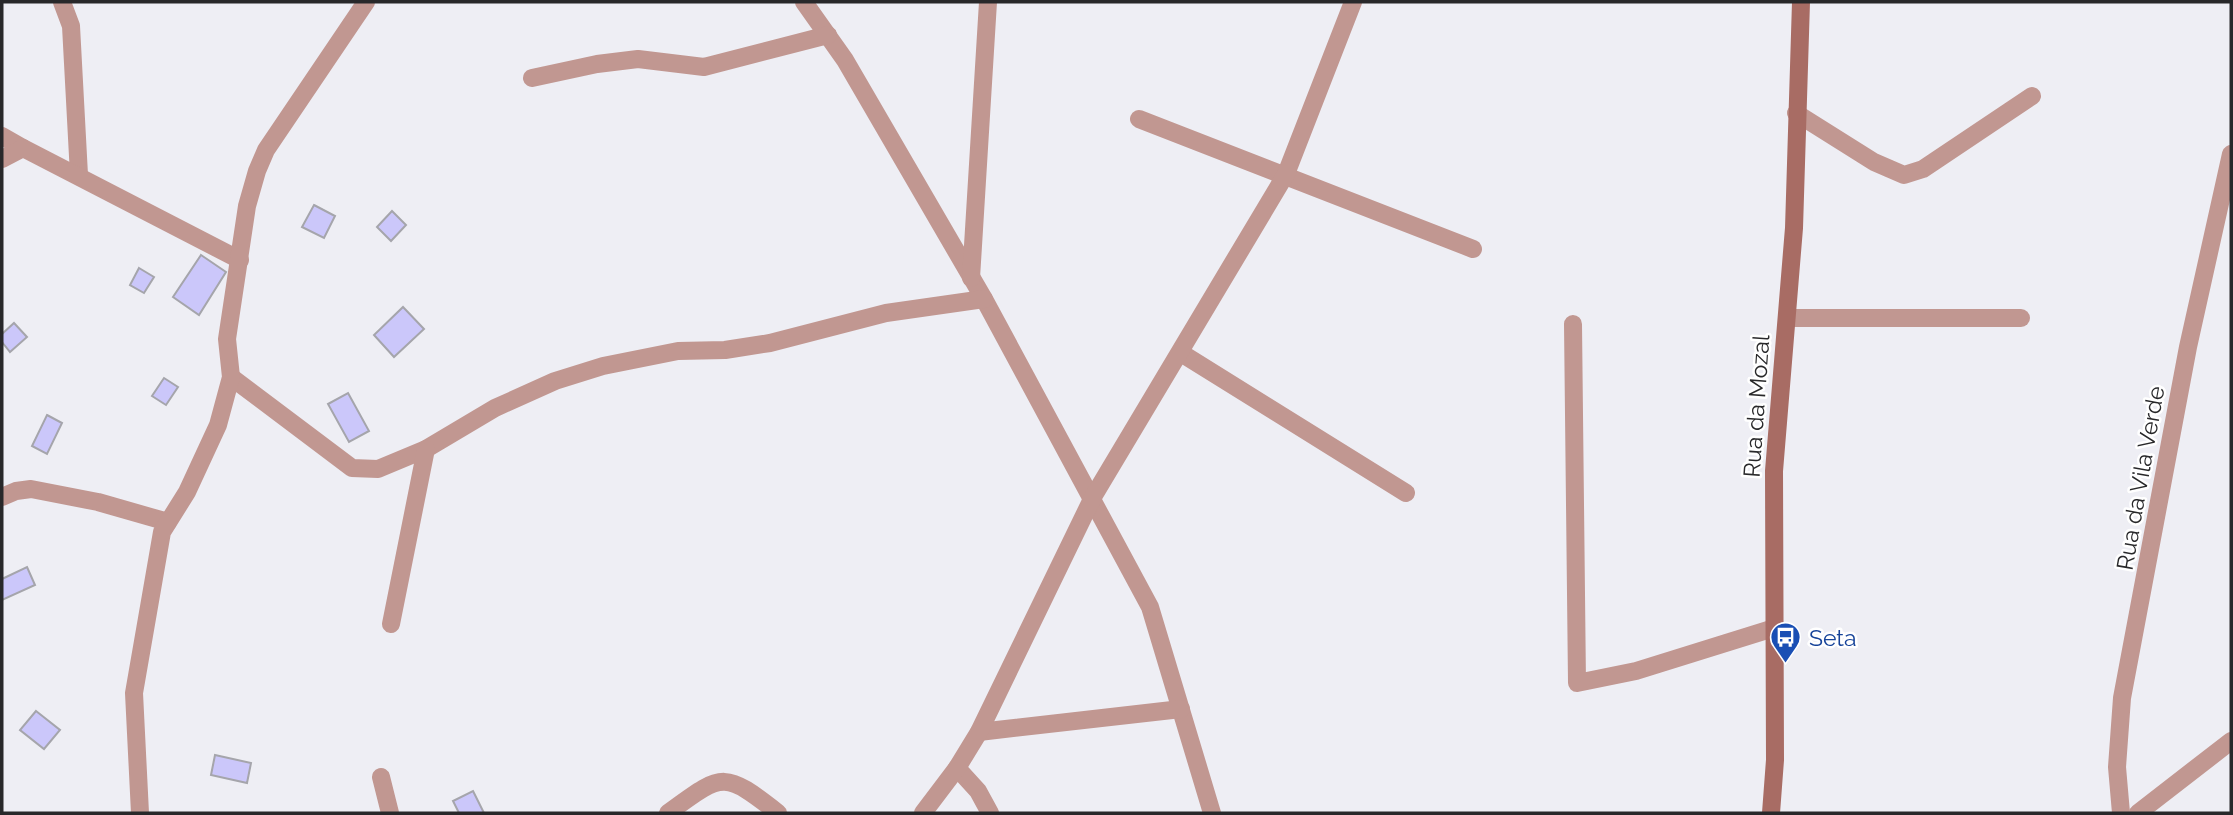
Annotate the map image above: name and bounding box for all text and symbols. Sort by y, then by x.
street label: Rua da Mozal [1738,333,1775,478]
street label: Rua da Vila Verde [2111,384,2169,572]
bus stop icon: Seta [1769,620,1803,664]
place label: Seta [1809,624,1857,651]

